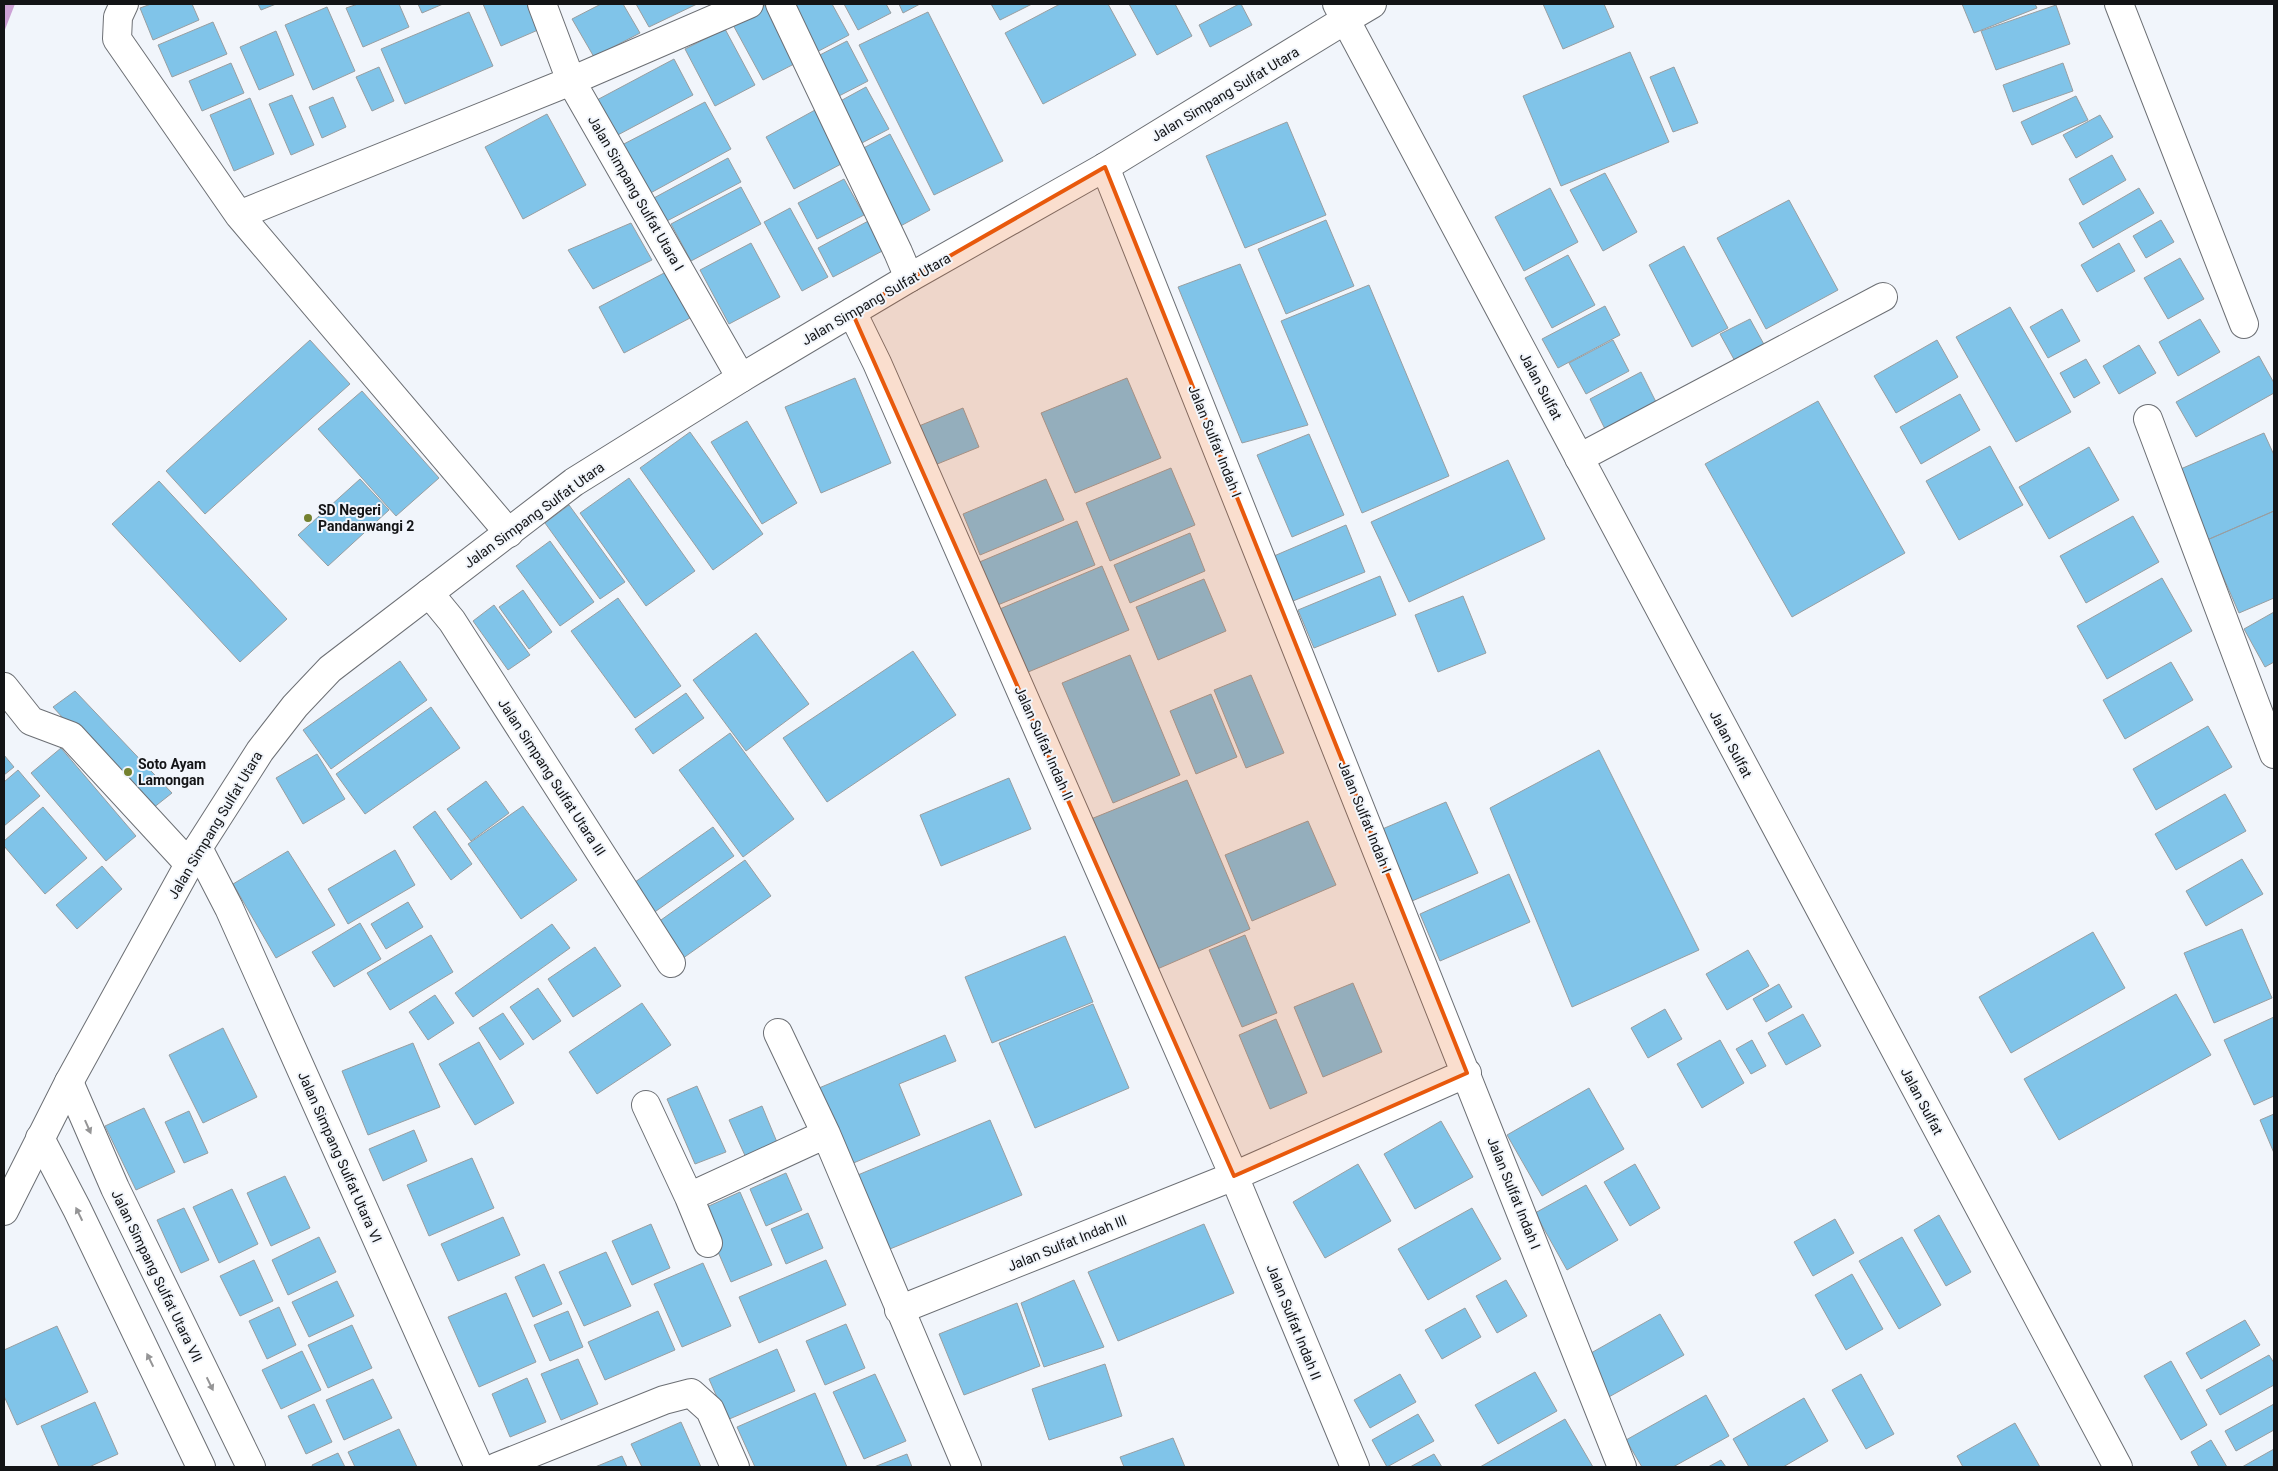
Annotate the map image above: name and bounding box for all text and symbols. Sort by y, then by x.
street label: Jalan Simpang Sulfat Utara [1148,44,1302,144]
street label: Jalan Simpang Sulfat Utara I [585,112,687,274]
street label: Jalan Simpang Sulfat Utara [799,250,953,348]
street label: Jalan Sulfat [1517,350,1566,423]
street label: Jalan Sulfat Indah I [1185,383,1245,499]
street label: Jalan Simpang Sulfat Utara [461,459,607,571]
place label: SD Negeri Pandanwangi 2 [318,502,414,534]
marker: SD Negeri Pandanwangi 2 [302,512,314,524]
street label: Jalan Sulfat Indah II [1012,683,1076,803]
street label: Jalan Simpang Sulfat Utara III [495,695,609,859]
street label: Jalan Sulfat [1707,708,1756,781]
street label: Jalan Simpang Sulfat Utara [165,748,265,902]
place label: Soto Ayam Lamongan [138,756,206,788]
street label: Jalan Sulfat Indah I [1335,759,1395,875]
marker: Soto Ayam Lamongan [122,766,134,778]
street label: Jalan Sulfat [1898,1065,1947,1138]
street label: Jalan Simpang Sulfat Utara VI [295,1069,385,1245]
one-way arrow [85,1120,93,1134]
street label: Jalan Sulfat Indah I [1484,1135,1544,1251]
street label: Jalan Simpang Sulfat Utara VII [108,1187,206,1365]
one-way arrow [75,1207,83,1221]
street label: Jalan Sulfat Indah III [1005,1212,1129,1274]
street label: Jalan Sulfat Indah II [1263,1262,1325,1382]
one-way arrow [145,1353,153,1367]
one-way arrow [206,1377,214,1392]

